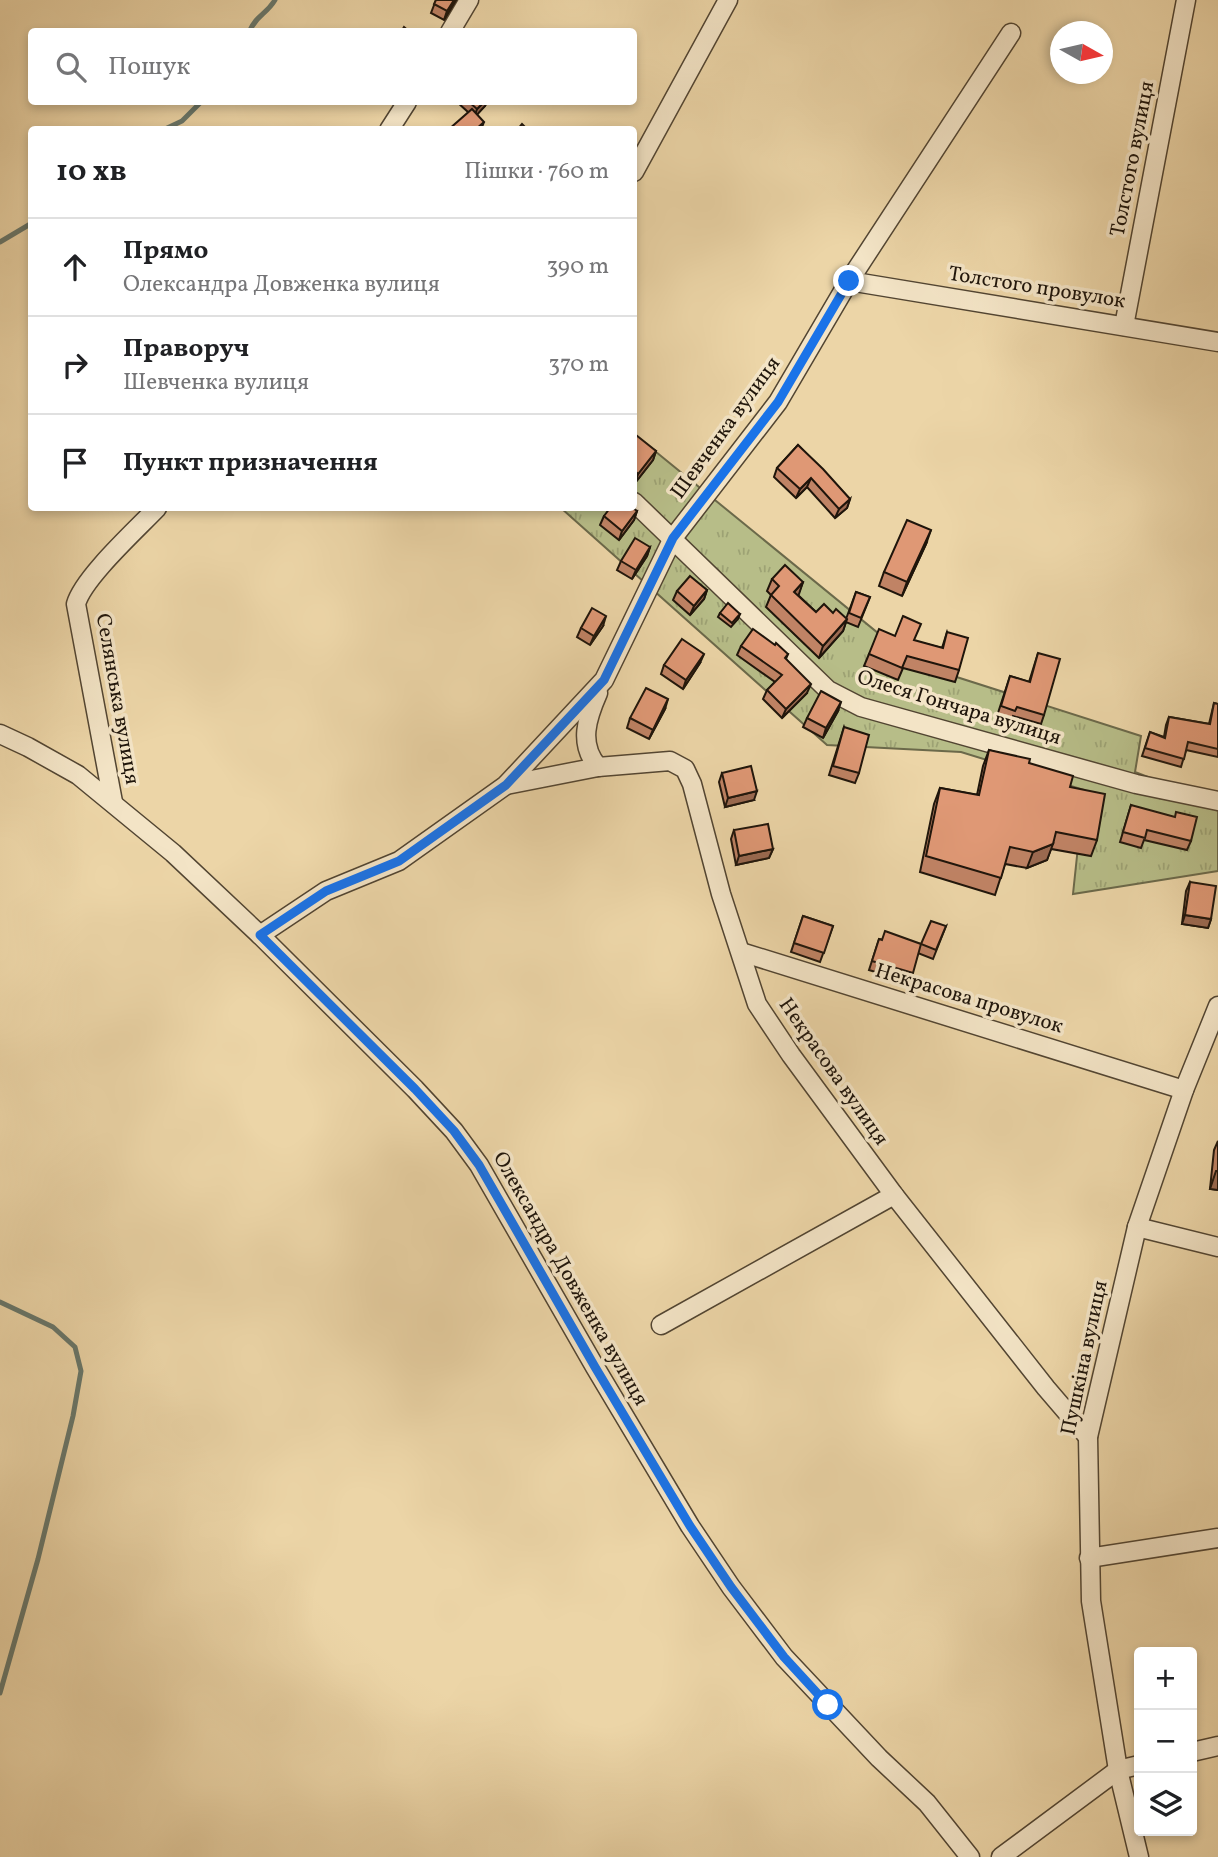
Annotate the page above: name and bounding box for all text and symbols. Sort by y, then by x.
north arrow [1050,21,1113,84]
search box [28,28,637,105]
icon: search [52,48,90,86]
text: Пошук [108,49,190,85]
street label: Толстого вулиця [1104,79,1162,239]
text: 10 хв [56,151,127,193]
text: Пішки · 760 m [464,156,609,188]
text: Прямо [123,233,208,269]
icon: ahead [56,248,94,286]
text: 390 m [546,251,609,283]
street label: Толстого провулок [946,260,1128,316]
route end [833,265,864,296]
text: Олександра Довженка вулиця [123,269,440,301]
text: Праворуч [123,331,249,367]
icon: right [56,346,94,384]
text: 370 m [548,349,609,381]
street label: Шевченка вулиця [664,351,788,505]
text: Шевченка вулиця [123,367,309,399]
icon: arrive [56,444,94,482]
text: Пункт призначення [123,445,378,481]
street label: Селянська вулиця [88,611,146,787]
street label: Олеся Гончара вулиця [853,663,1065,753]
street label: Некрасова провулок [871,957,1067,1041]
street label: Некрасова вулиця [771,992,895,1152]
street label: Олександра Довженка вулиця [485,1147,655,1412]
street label: Пушкіна вулиця [1054,1278,1116,1438]
map controls [1134,1647,1197,1836]
button: + [1134,1647,1197,1710]
route start [812,1689,843,1720]
button: − [1134,1710,1197,1773]
button: layers [1134,1773,1197,1836]

